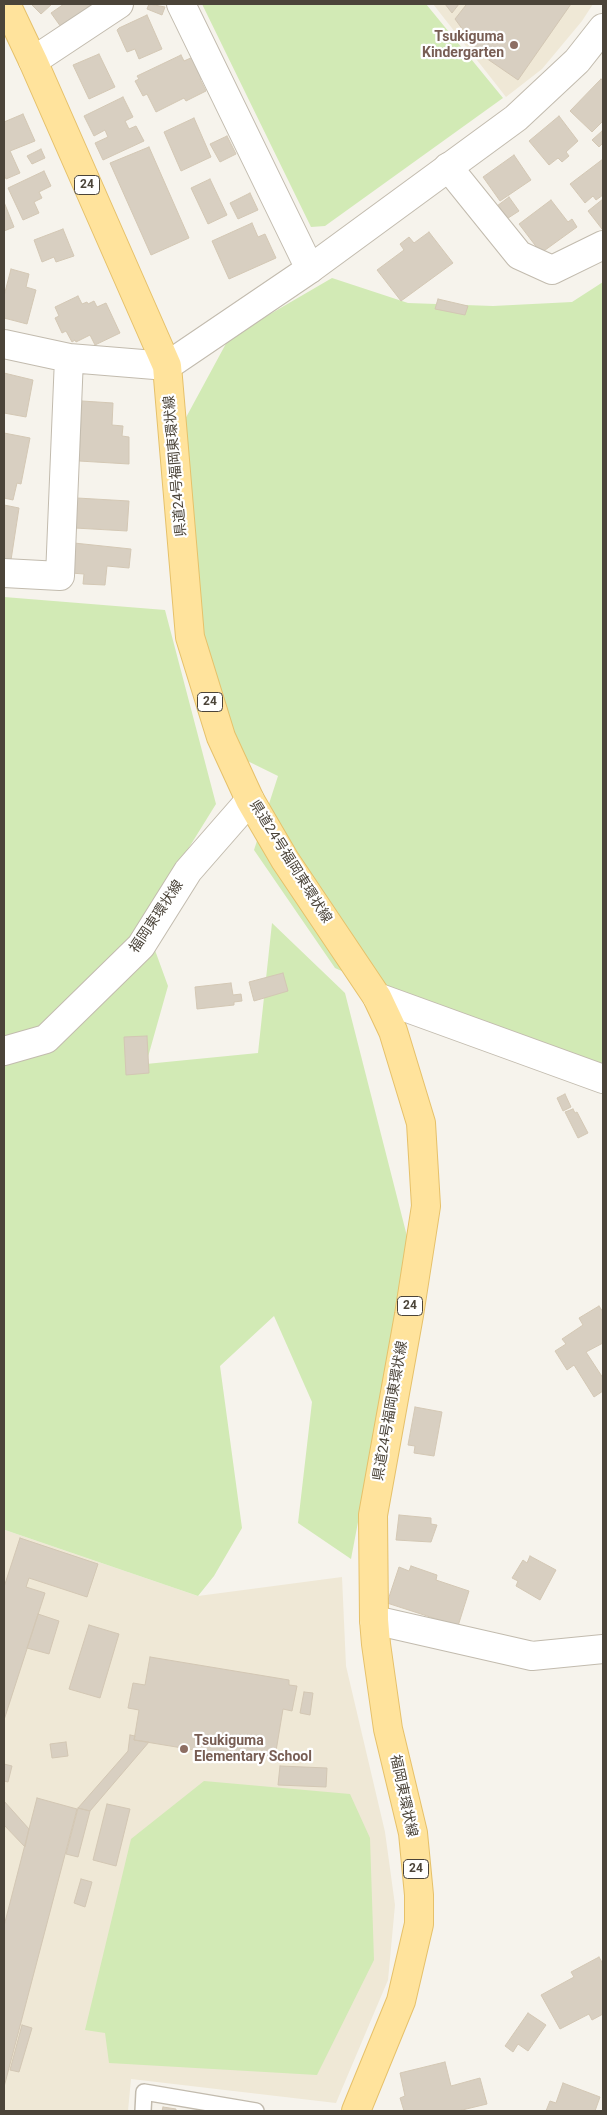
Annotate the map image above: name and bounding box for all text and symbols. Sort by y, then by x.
place label: Tsukiguma Kindergarten [422,29,504,62]
marker: Tsukiguma Kindergarten [508,39,520,51]
road number: 24 [74,176,100,194]
street label: 県道24号福岡東環状線 [161,395,191,537]
road number: 24 [198,692,222,712]
street label: 県道24号福岡東環状線 [245,797,335,927]
street label: 福岡東環状線 [127,877,187,957]
road number: 24 [398,1296,422,1315]
street label: 県道24号福岡東環状線 [370,1340,412,1482]
place label: Tsukiguma Elementary School [194,1733,312,1765]
marker: Tsukiguma Elementary School [178,1743,190,1755]
street label: 福岡東環状線 [386,1753,420,1839]
road number: 24 [404,1860,428,1878]

